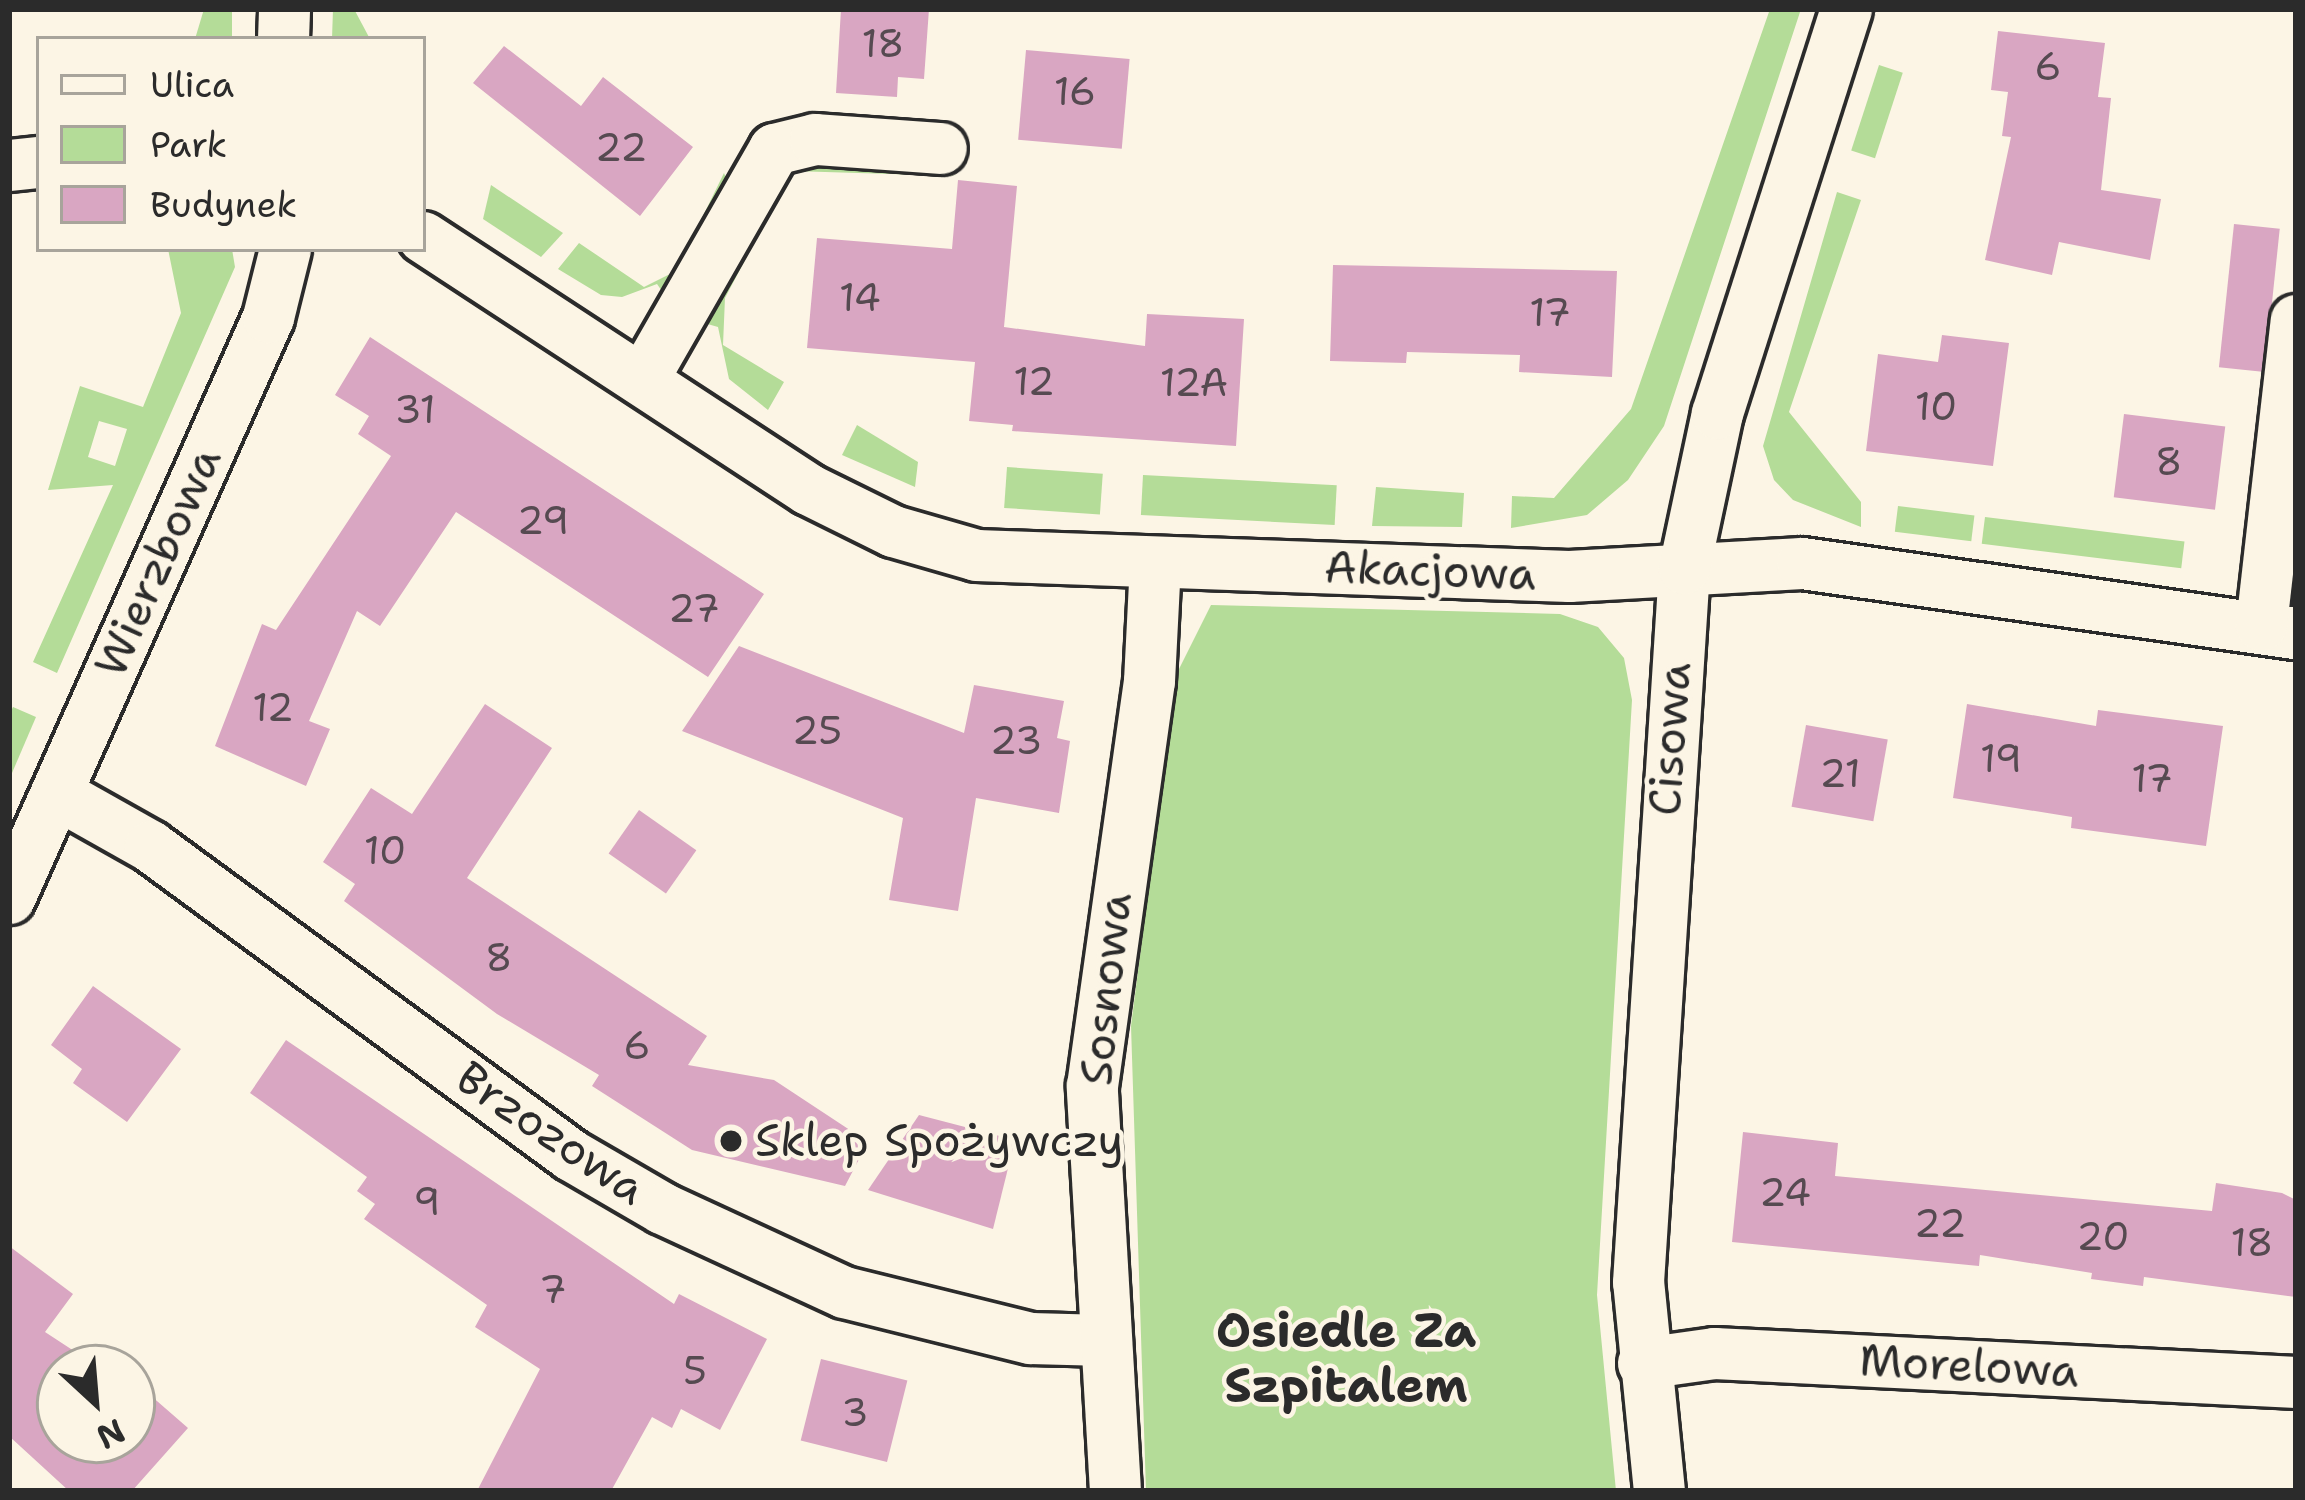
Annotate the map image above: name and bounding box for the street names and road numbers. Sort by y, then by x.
street label: Wierzbowa [83,439,233,685]
street label: Akacjowa [1323,540,1537,602]
street label: Cisowa [1638,660,1702,818]
street label: Sosnowa [1069,890,1143,1088]
street label: Brzozowa [446,1050,656,1216]
street label: Morelowa [1858,1333,2080,1399]

